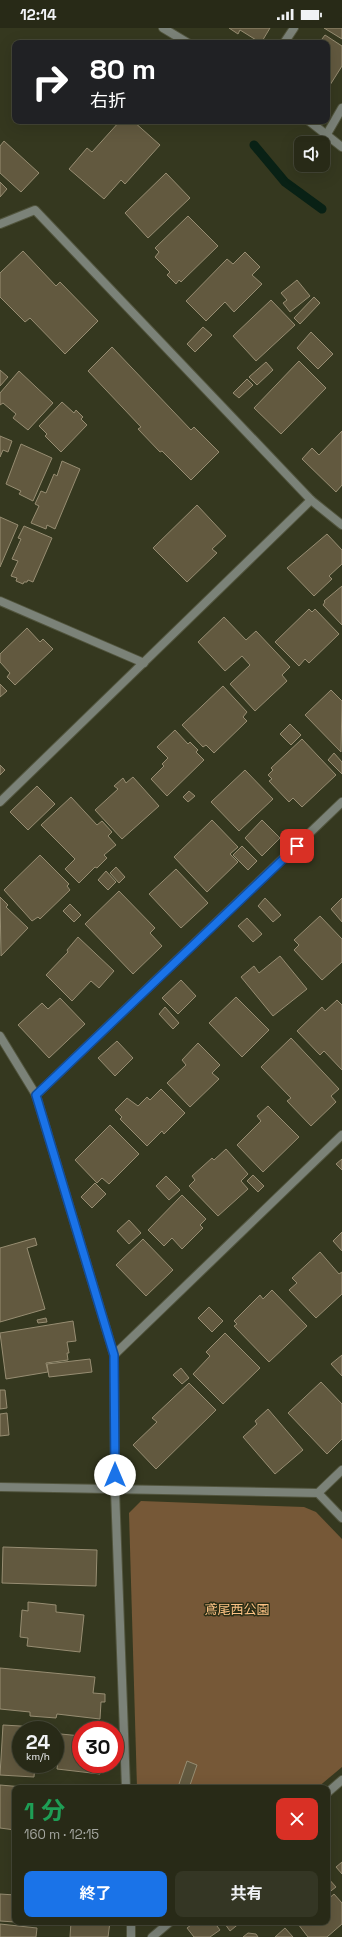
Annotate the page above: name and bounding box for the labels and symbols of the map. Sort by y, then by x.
pin [280,829,314,863]
position arrow [94,1454,136,1496]
park label: 鳶尾西公園 [204,1601,270,1618]
speed limit sign: 30 [72,1721,124,1773]

